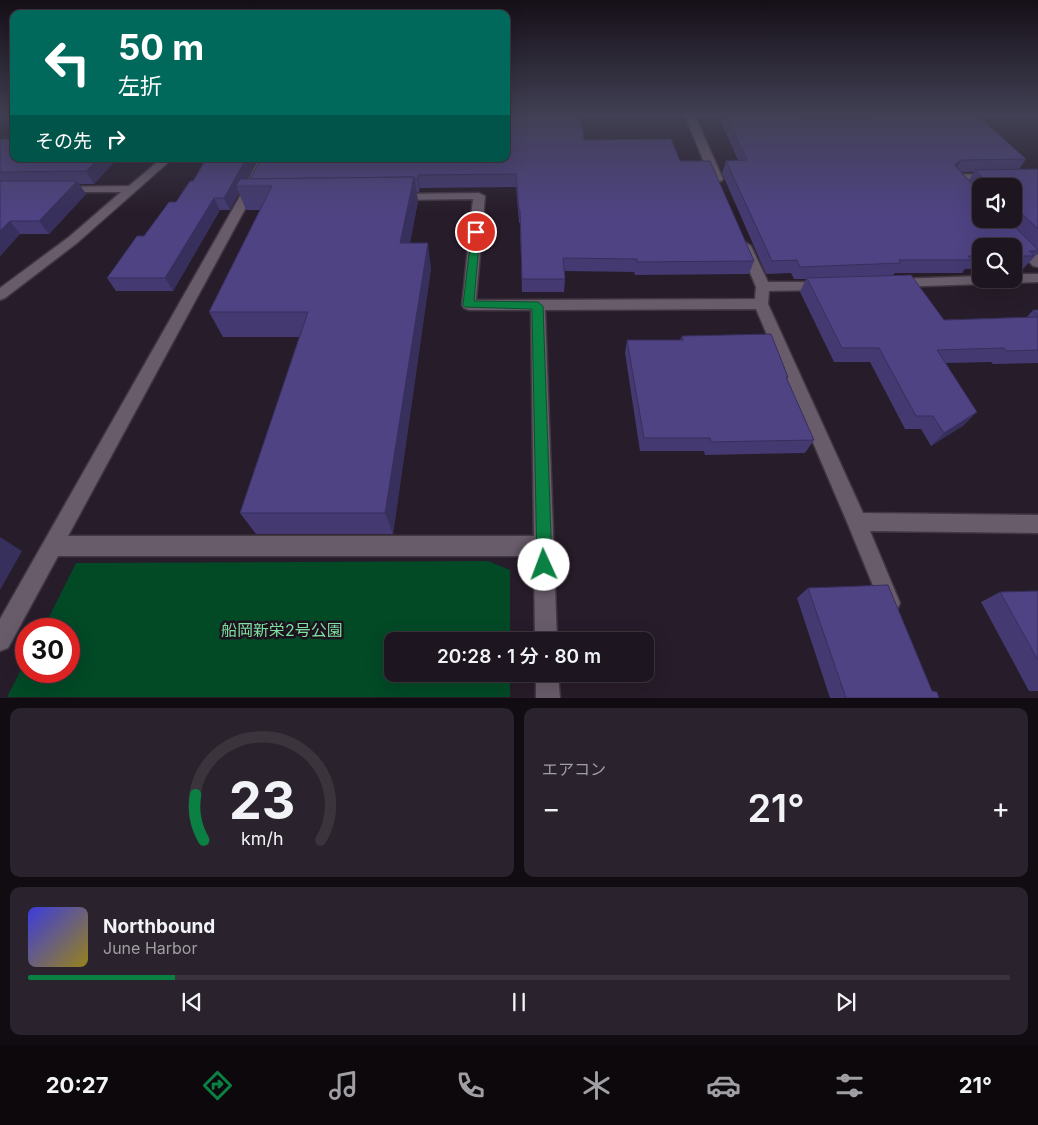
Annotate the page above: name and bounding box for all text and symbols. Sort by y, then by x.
text: 50 m [118,26,204,68]
icon: left [35,30,100,95]
text: 左折 [118,73,162,99]
icon: right [102,125,130,153]
text: その先 [35,130,92,153]
map controls [972,178,1022,288]
button: sound [972,178,1022,228]
pin [455,211,497,253]
icon: arrive [462,218,490,246]
button: search [972,238,1022,288]
position arrow [517,538,569,590]
speed limit sign: 30 [15,618,80,683]
park label: 船岡新栄2号公園 [221,620,343,640]
text: 20:28 · 1 分 · 80 m [437,645,601,668]
text: エアコン [542,759,606,779]
text: 23 [229,769,295,832]
text: 21° [747,785,805,831]
text: − [542,791,561,825]
text: + [991,791,1010,825]
text: km/h [241,828,283,849]
text: Northbound [103,915,215,938]
text: June Harbor [103,938,197,958]
icon: previous [178,988,206,1016]
icon: pause [505,988,533,1016]
icon: next [832,988,860,1016]
icon: directions [200,1068,235,1103]
icon: music [326,1068,361,1103]
icon: phone [453,1068,488,1103]
icon: climate [579,1068,614,1103]
icon: car [706,1068,741,1103]
icon: filters [832,1068,867,1103]
text: 20:27 [46,1072,108,1098]
text: 21° [959,1072,992,1098]

